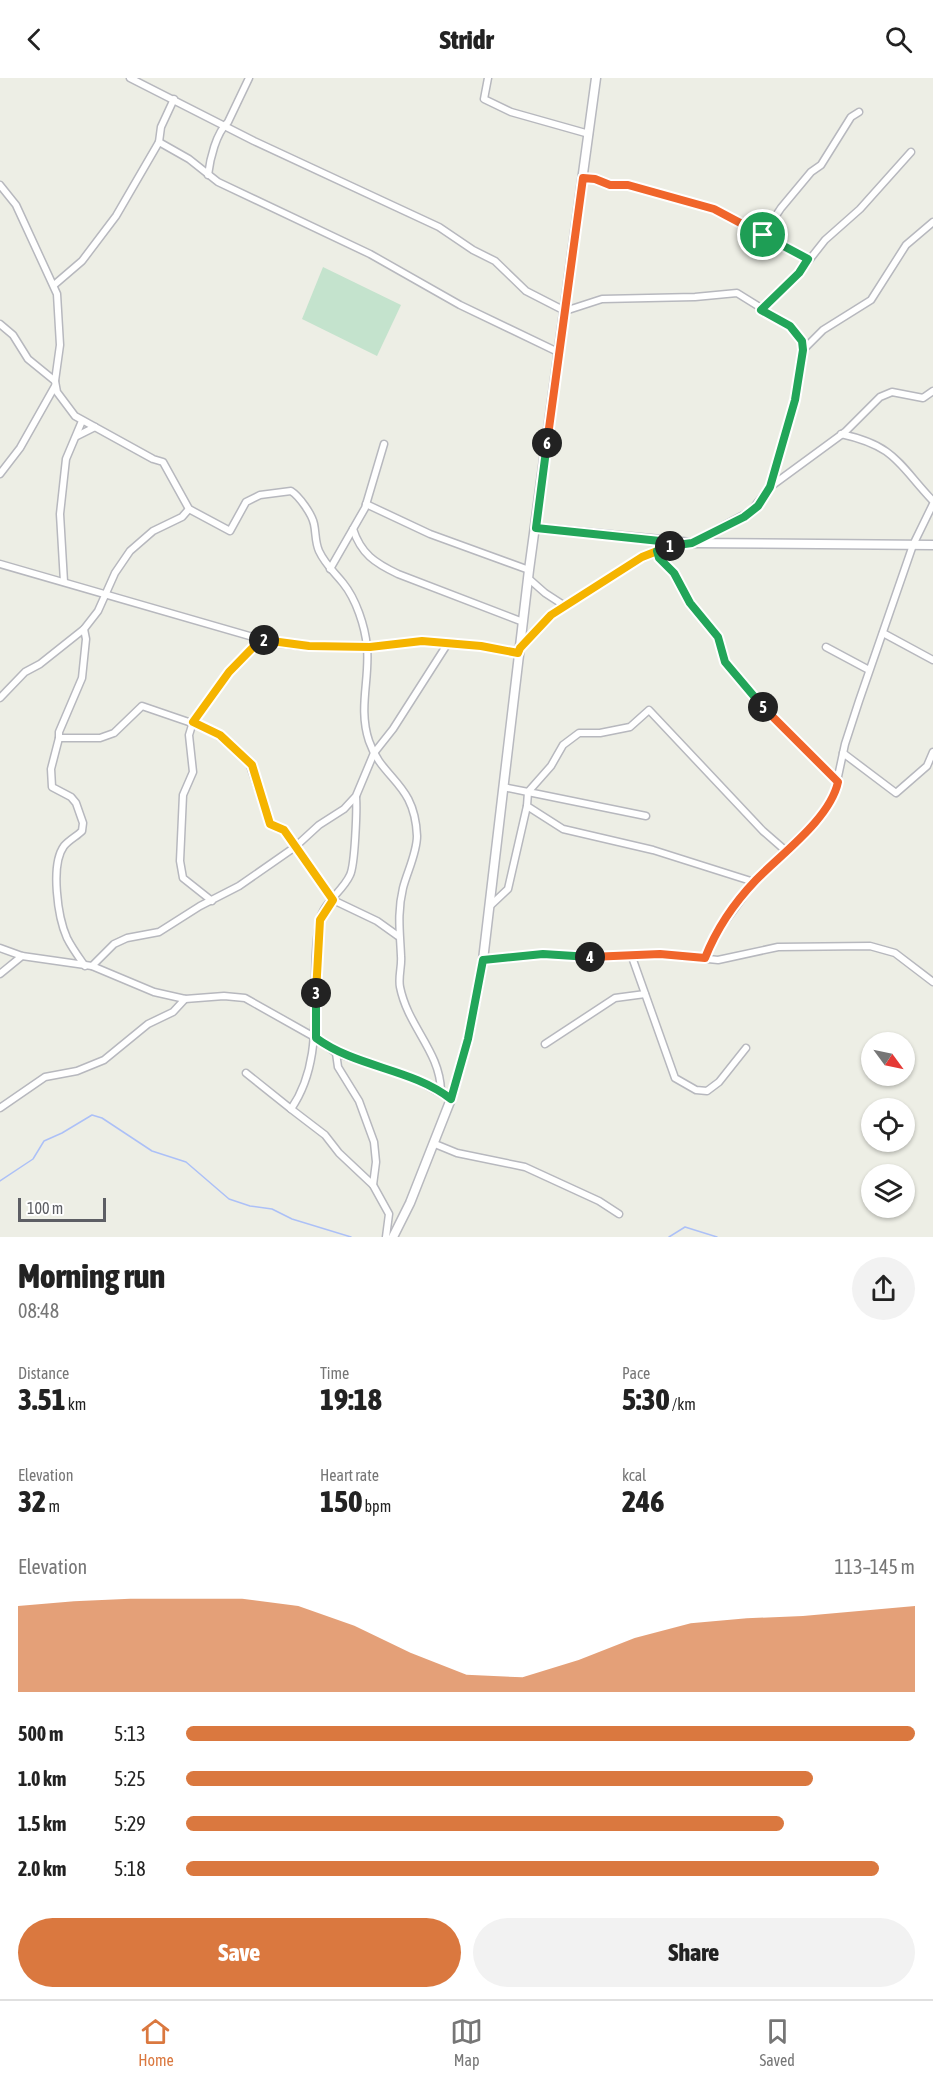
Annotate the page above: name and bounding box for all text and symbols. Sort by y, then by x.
icon: back [18,23,51,56]
icon: search [882,23,915,56]
text: Stridr [439,24,494,55]
pin [737,209,788,260]
icon: arrive [746,218,779,251]
pin: 6 [532,428,562,458]
text: 6 [543,434,551,452]
pin: 1 [655,531,685,561]
text: 1 [666,537,674,555]
pin: 2 [249,625,279,655]
text: 2 [260,631,268,649]
pin: 5 [748,692,778,722]
text: 5 [759,698,767,716]
pin: 4 [575,942,605,972]
text: 4 [586,948,594,966]
pin: 3 [301,978,331,1008]
text: 3 [312,984,320,1002]
north arrow [861,1032,915,1086]
map controls [861,1032,915,1218]
button: locate [861,1098,915,1152]
button: layers [861,1164,915,1218]
scale bar [18,1195,106,1222]
text: 100 m [27,1199,63,1217]
text: Morning run [18,1257,165,1295]
button: share [852,1257,915,1320]
text: 08:48 [18,1299,59,1322]
text: Distance [18,1364,69,1382]
text: Time [320,1364,349,1382]
text: Pace [622,1364,650,1382]
text: 3.51 [18,1382,66,1416]
text: 19:18 [320,1382,382,1416]
text: 5:30 [622,1382,670,1416]
text: km [66,1395,86,1413]
text: /km [670,1395,696,1413]
text: Elevation [18,1466,73,1484]
text: Heart rate [320,1466,379,1484]
text: kcal [622,1466,646,1484]
text: 32 [18,1484,46,1518]
text: 150 [320,1484,362,1518]
text: 246 [622,1484,664,1518]
text: m [46,1497,60,1515]
text: bpm [362,1497,391,1515]
text: Elevation [18,1555,87,1578]
text: 113–145 m [834,1555,915,1578]
text: 500 m [18,1722,63,1745]
text: 5:13 [114,1722,146,1745]
text: 1.0 km [18,1767,66,1790]
text: 5:25 [114,1767,146,1790]
text: 1.5 km [18,1812,66,1835]
text: 5:29 [114,1812,146,1835]
text: 2.0 km [18,1857,66,1880]
text: 5:18 [114,1857,146,1880]
button: Save [18,1918,461,1987]
button: Share [473,1918,915,1987]
tab: Home [138,2015,174,2069]
tab: Map [450,2015,483,2069]
tab: Saved [759,2015,795,2069]

